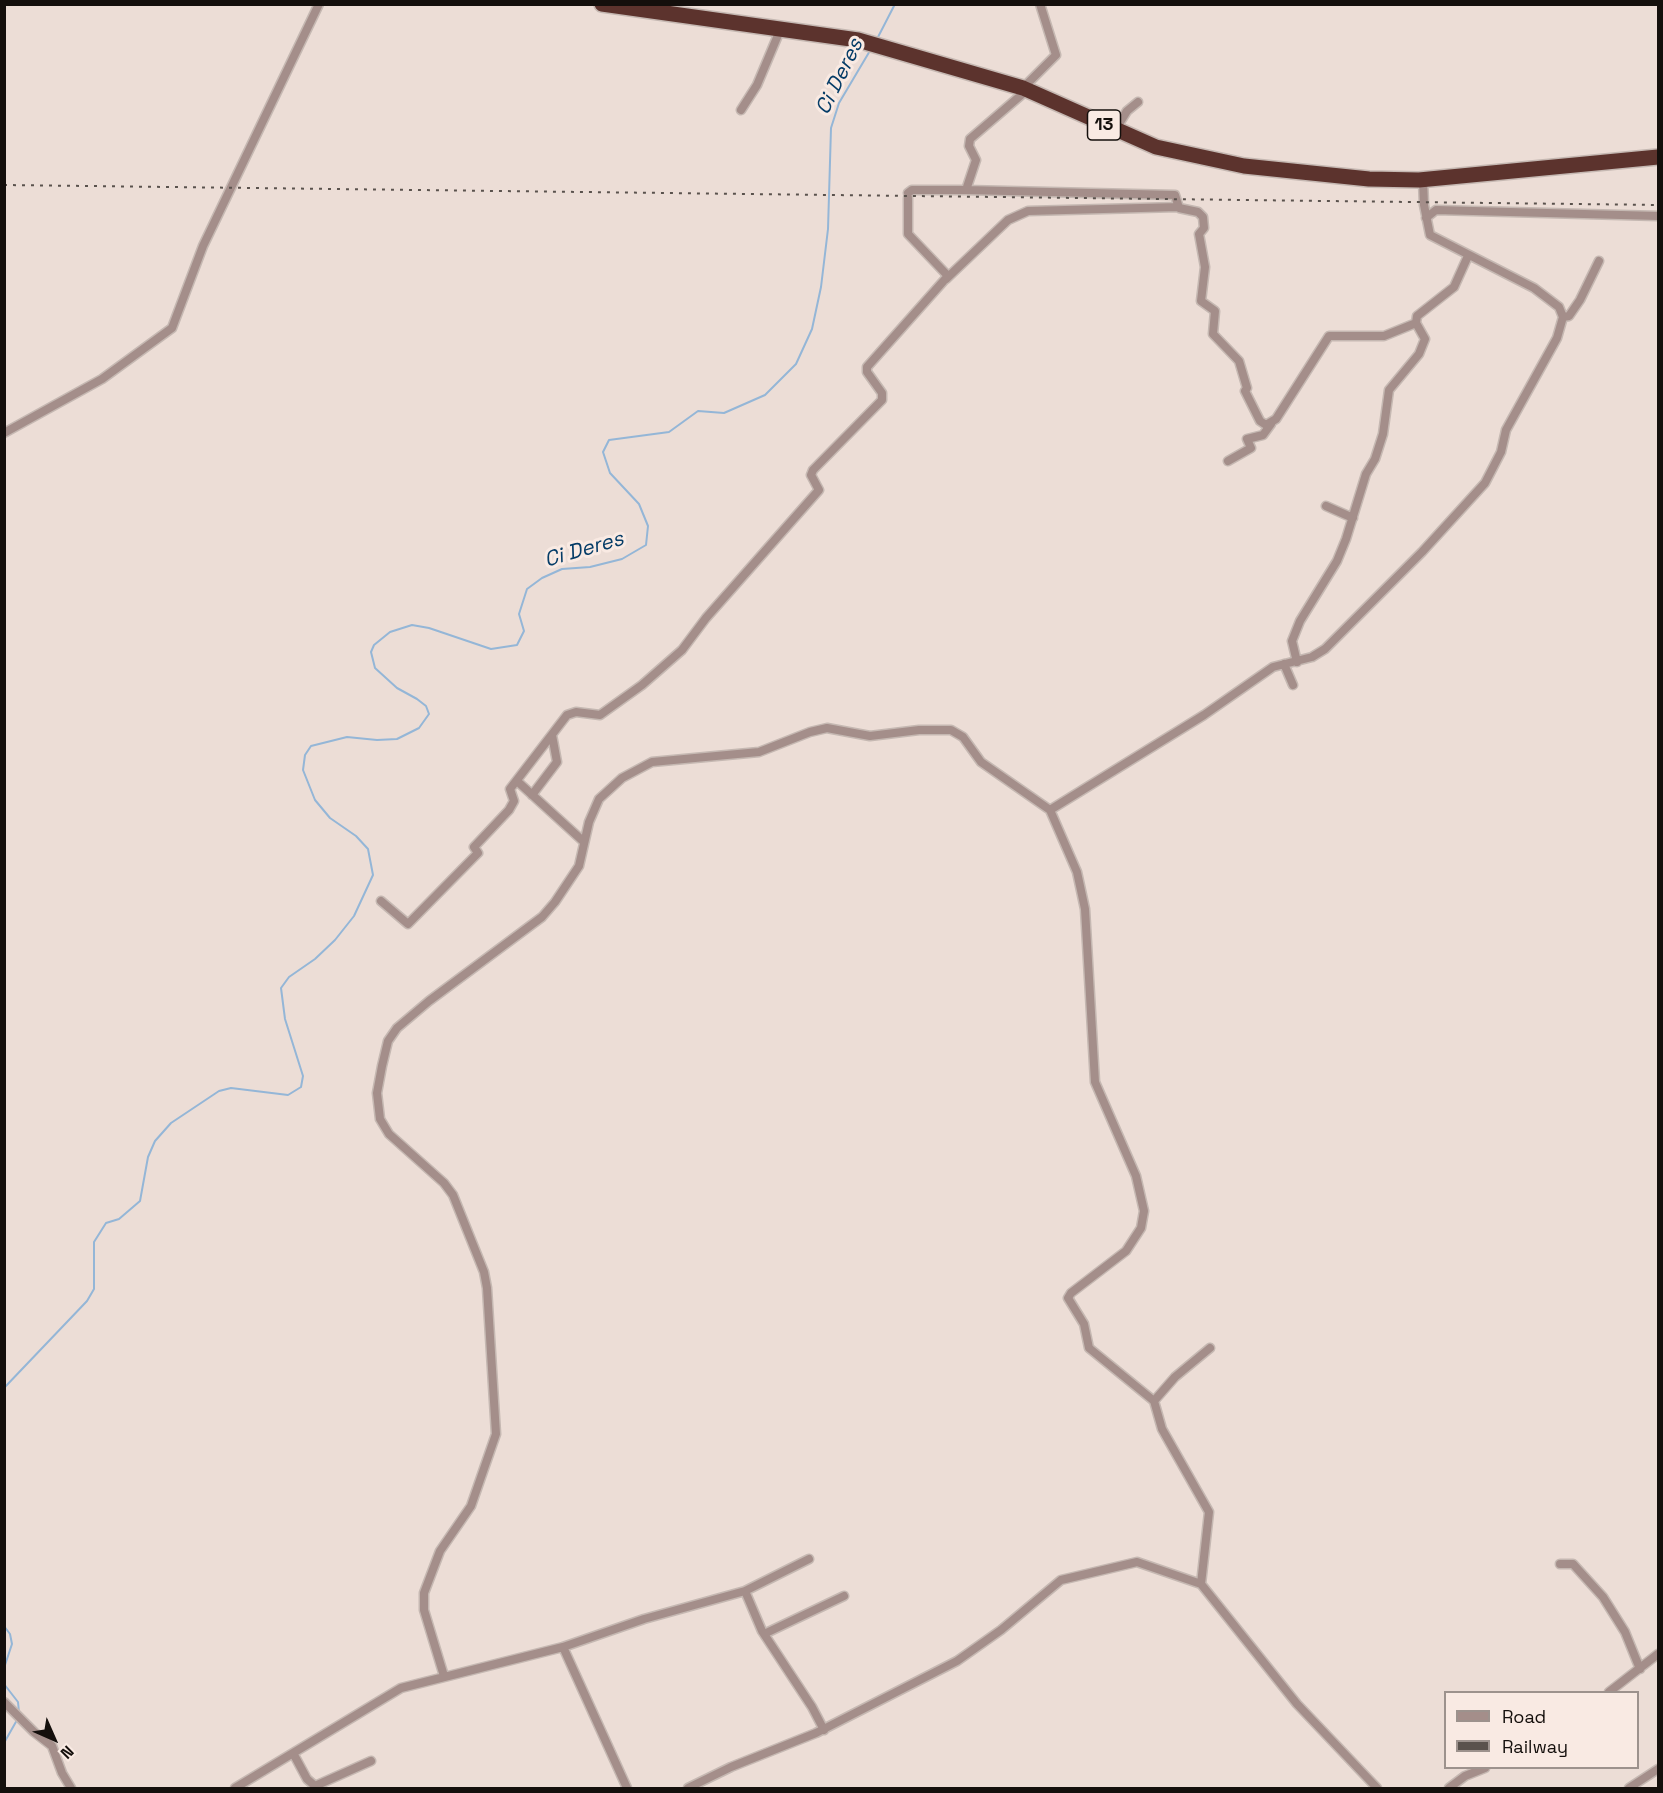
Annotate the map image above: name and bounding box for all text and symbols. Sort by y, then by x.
water label: Ci Deres [811,35,869,119]
road number: 13 [1088,110,1120,140]
water label: Ci Deres [541,527,627,573]
legend [1444,1691,1639,1769]
text: Road [1502,1705,1546,1728]
north arrow [24,1709,84,1769]
text: Railway [1502,1735,1568,1758]
text: N [56,1741,78,1763]

